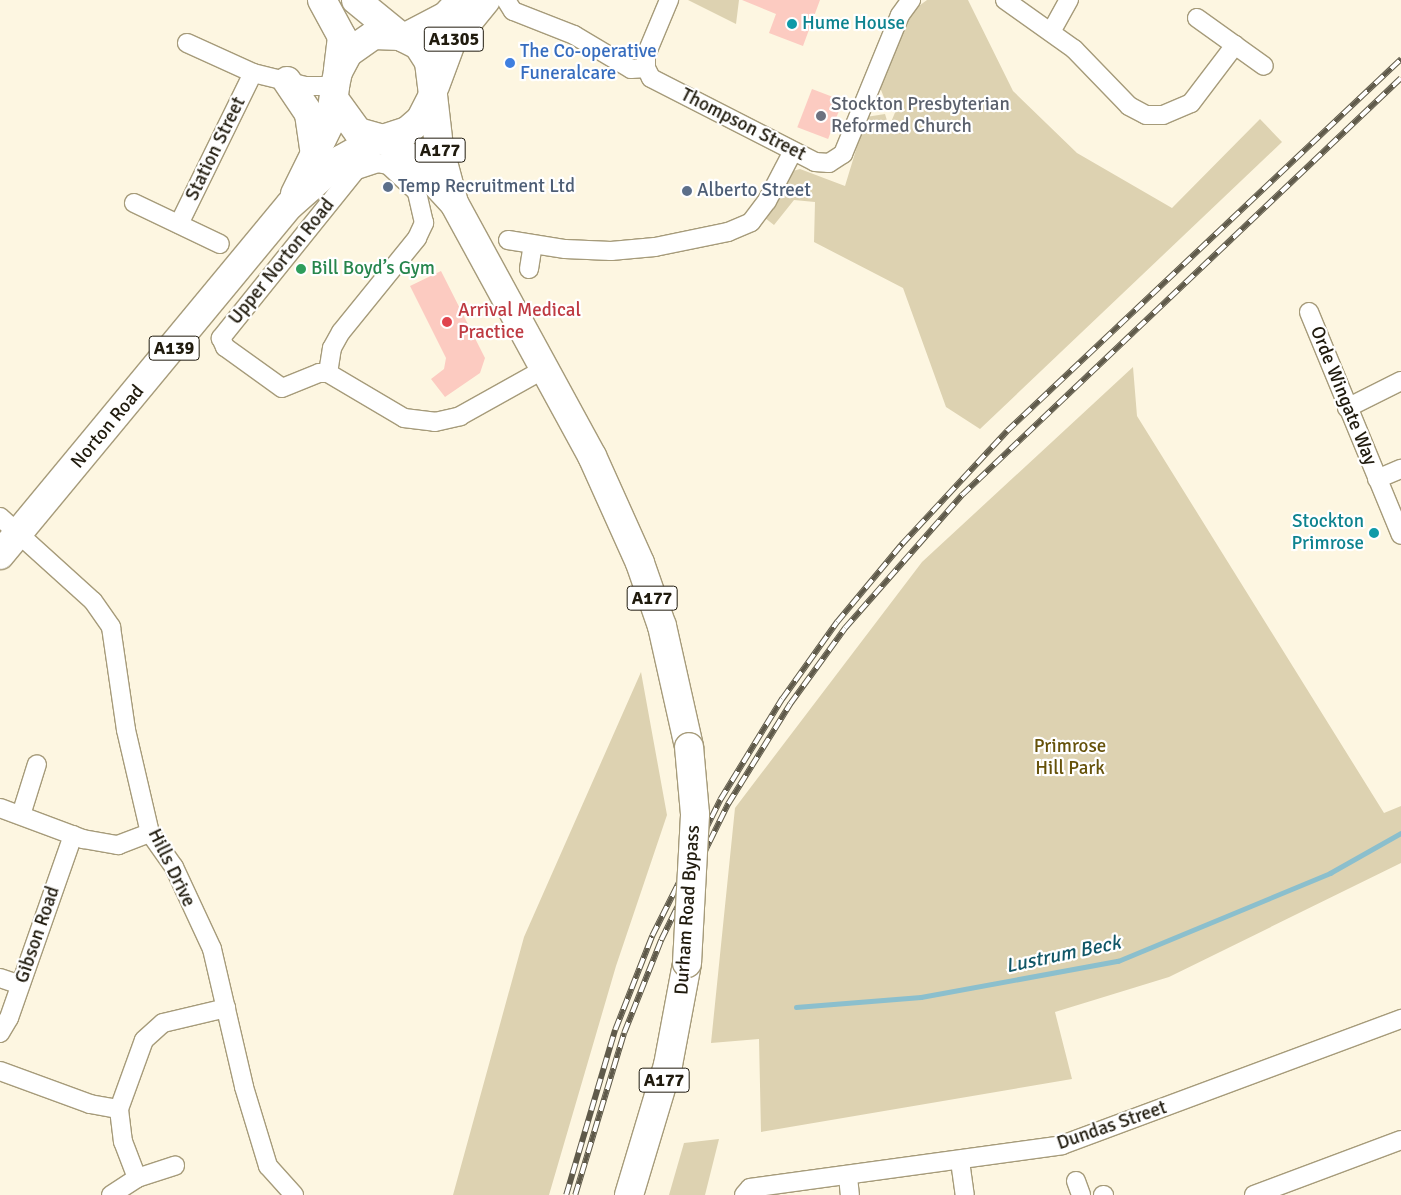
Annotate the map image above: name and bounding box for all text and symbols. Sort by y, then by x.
place label: Hume House [802,13,905,35]
marker: Hume House [786,18,798,30]
road number: A1305 [423,23,485,54]
place label: The Co-operative Funeralcare [520,41,657,85]
marker: The Co-operative Funeralcare [504,57,516,69]
street label: Thompson Street [677,84,809,166]
street label: Station Street [181,93,251,205]
place label: Stockton Presbyterian Reformed Church [831,94,1010,138]
marker: Stockton Presbyterian Reformed Church [815,110,827,122]
road number: A177 [414,134,466,166]
place label: Temp Recruitment Ltd [398,176,575,198]
place label: Alberto Street [697,180,811,202]
marker: Temp Recruitment Ltd [382,181,394,193]
marker: Alberto Street [681,185,693,197]
street label: Upper Norton Road [224,194,340,330]
place label: Bill Boyd’s Gym [311,258,435,280]
marker: Bill Boyd’s Gym [295,263,307,275]
place label: Arrival Medical Practice [458,300,581,344]
marker: Arrival Medical Practice [440,315,454,329]
street label: Orde Wingate Way [1305,323,1381,469]
road number: A139 [148,332,200,363]
street label: Norton Road [67,381,149,473]
place label: Stockton Primrose [1292,511,1364,555]
marker: Stockton Primrose [1368,527,1380,539]
road number: A177 [626,582,678,614]
park label: Primrose Hill Park [1034,736,1106,780]
street label: Durham Road Bypass [671,824,705,996]
street label: Hills Drive [142,825,200,911]
street label: Gibson Road [11,884,65,986]
water label: Lustrum Beck [1003,930,1123,978]
road number: A177 [638,1064,690,1096]
street label: Dundas Street [1054,1097,1170,1155]

